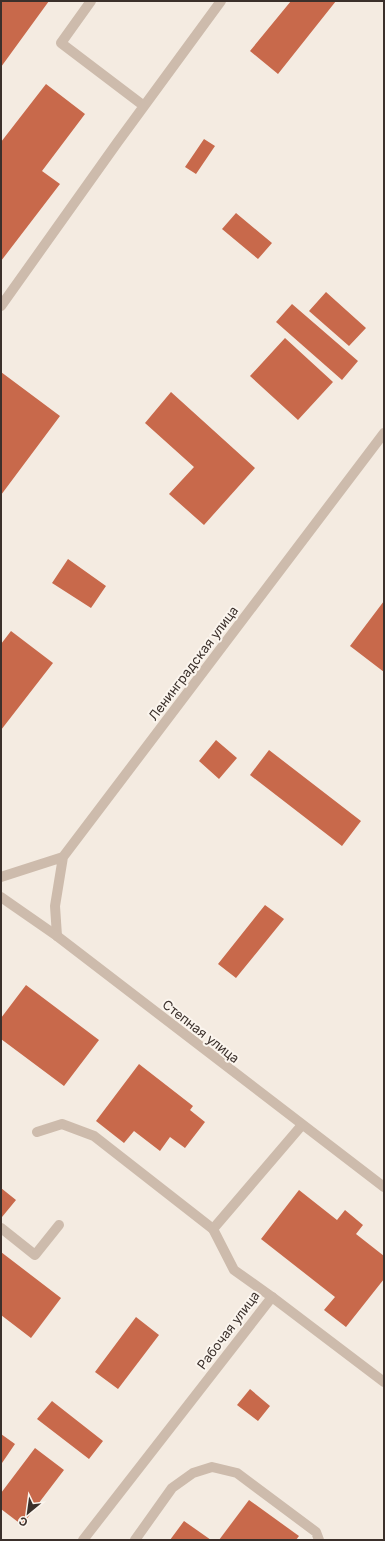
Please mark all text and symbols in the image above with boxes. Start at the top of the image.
street label: Ленинградская улица [145,603,241,723]
street label: Степная улица [159,996,243,1066]
street label: Рабочая улица [193,1288,263,1372]
north arrow [8,1493,48,1533]
text: С [16,1514,30,1530]

